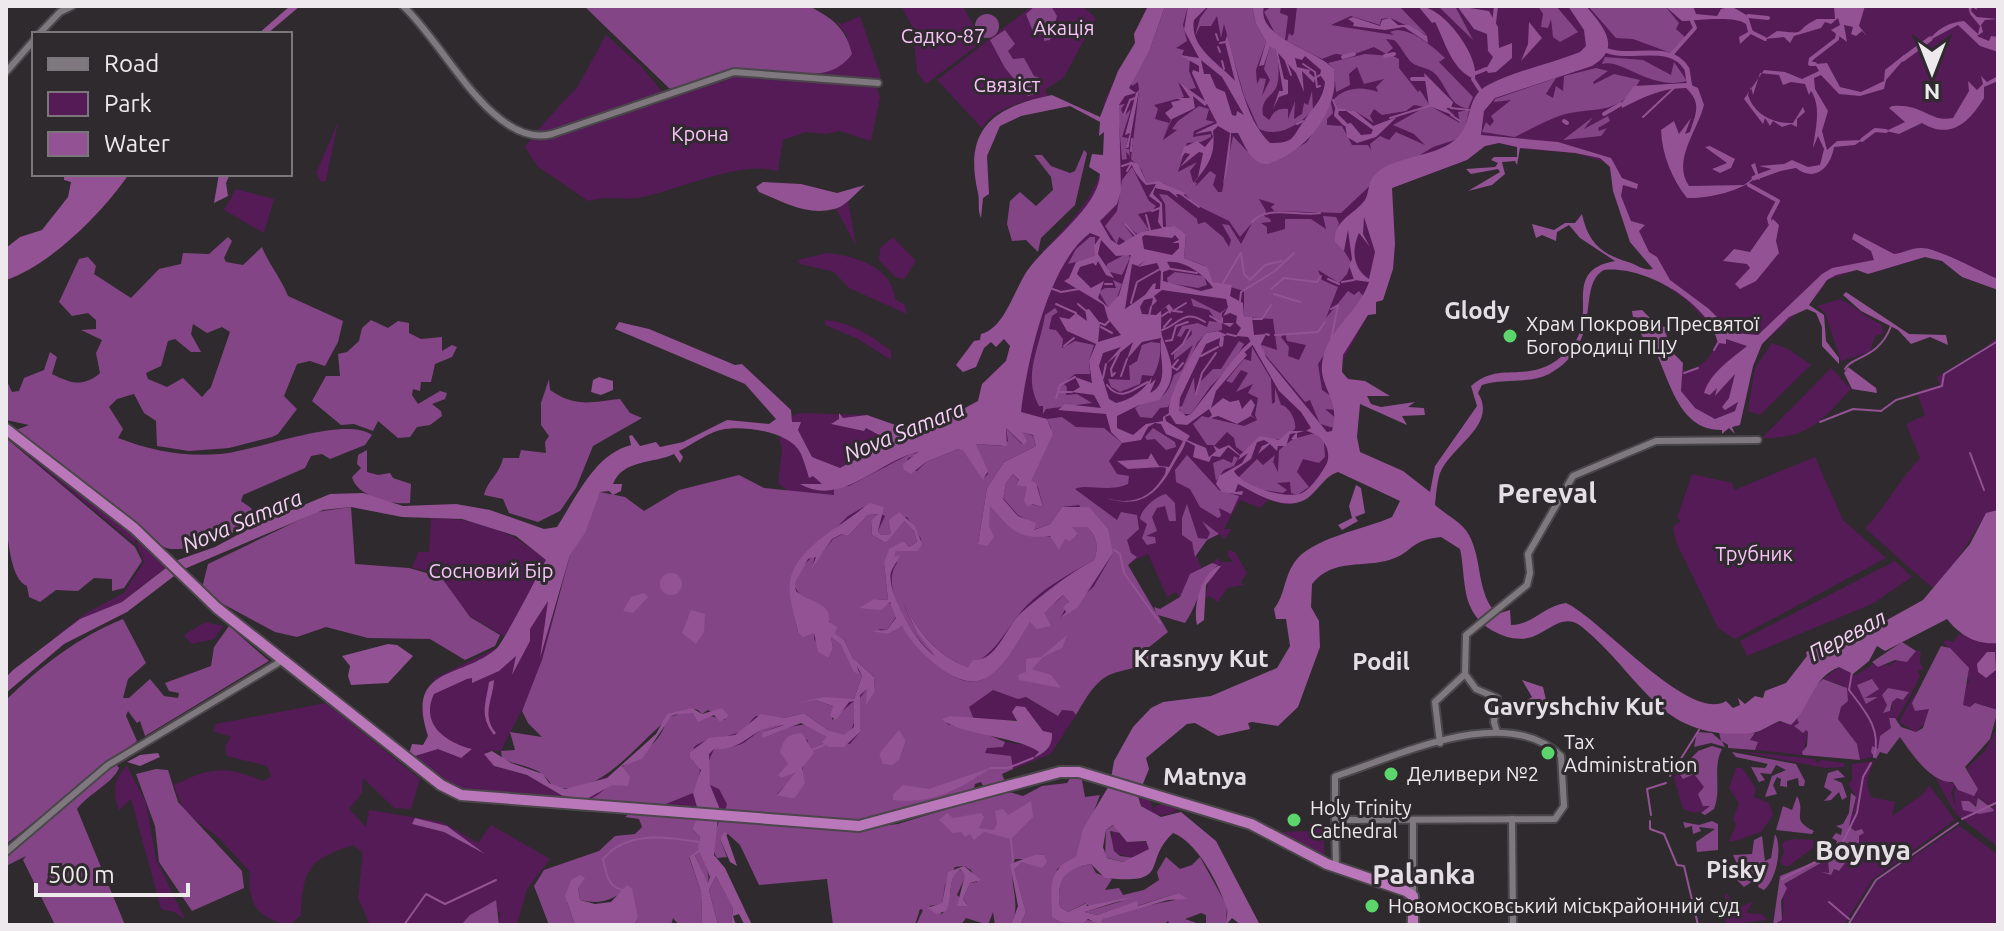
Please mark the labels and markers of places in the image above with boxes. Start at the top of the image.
place label: Храм Покрови Пресвятої Богородиці ПЦУ [1526,312,1760,358]
marker: Храм Покрови Пресвятої Богородиці ПЦУ [1501,327,1519,345]
place label: Tax Administration [1564,730,1697,776]
marker: Tax Administration [1539,744,1557,762]
place label: Деливери №2 [1407,762,1539,785]
marker: Деливери №2 [1382,765,1400,783]
place label: Holy Trinity Cathedral [1310,796,1412,842]
marker: Holy Trinity Cathedral [1285,811,1303,829]
place label: Новомосковський міськрайонний суд [1388,894,1740,917]
marker: Новомосковський міськрайонний суд [1363,897,1381,915]

